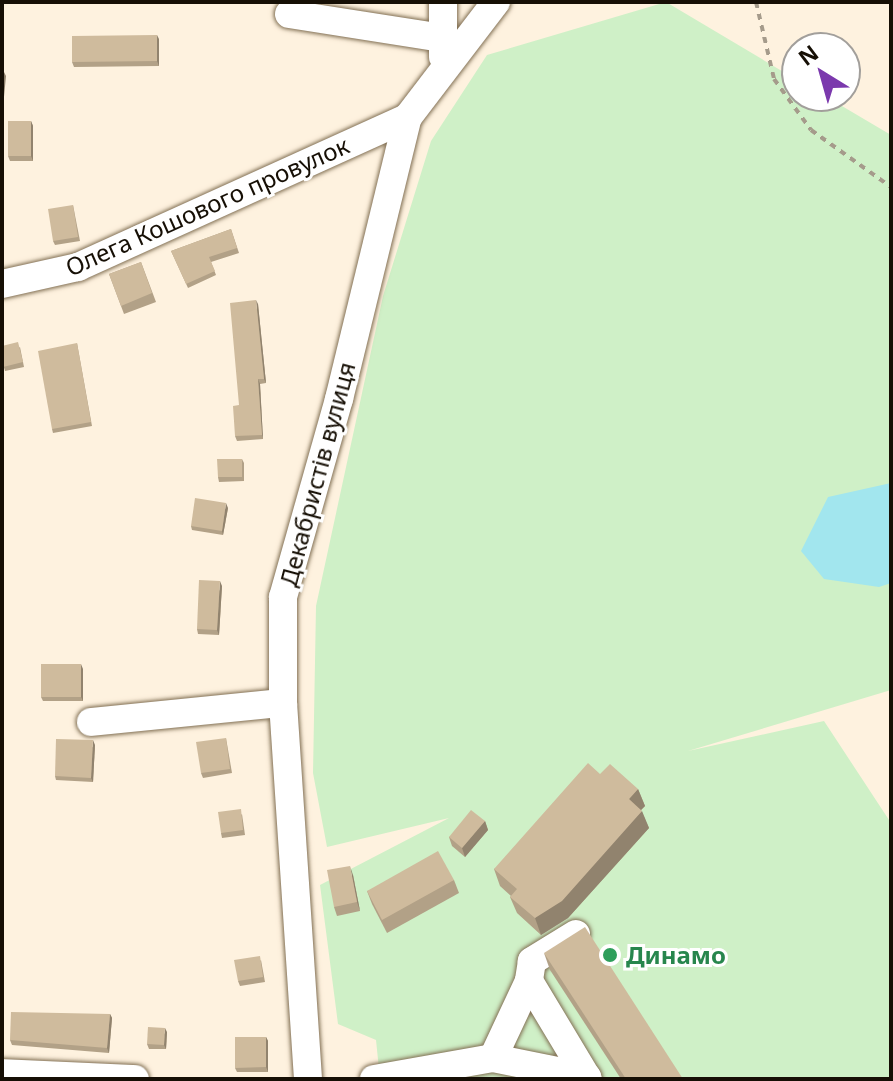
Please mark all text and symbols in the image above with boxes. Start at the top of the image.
north arrow [781,32,861,112]
text: N [792,37,824,72]
street label: Олега Кошового провулок [61,130,353,282]
street label: Декабристів вулиця [273,359,361,589]
place label: Динамо [626,941,726,969]
marker: Динамо [601,946,619,964]

